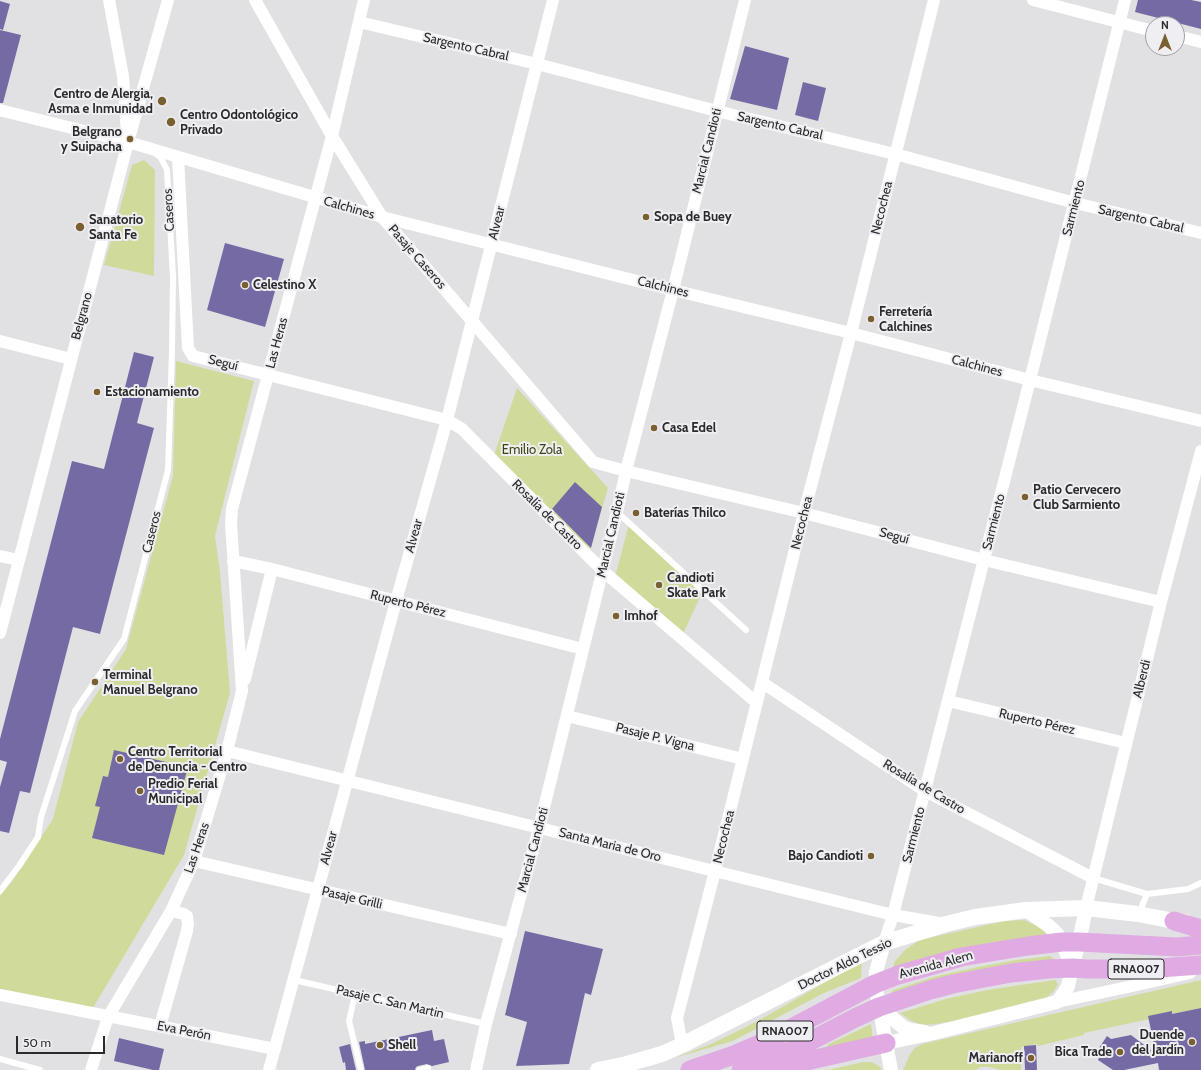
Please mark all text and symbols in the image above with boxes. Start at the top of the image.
north arrow [1145,16,1185,56]
text: N [1161,18,1169,32]
street label: Sargento Cabral [422,30,510,64]
place label: Centro de Alergia, Asma e Inmunidad [48,86,153,117]
marker: Centro de Alergia, Asma e Inmunidad [156,95,168,107]
place label: Centro Odontológico Privado [180,107,298,138]
street label: Marcial Candioti [689,107,725,195]
street label: Sargento Cabral [736,109,824,143]
marker: Centro Odontológico Privado [165,116,177,128]
place label: Belgrano y Suipacha [61,124,122,155]
marker: Belgrano y Suipacha [125,134,135,144]
street label: Sarmiento [1059,178,1089,238]
street label: Necochea [868,180,896,236]
street label: Caseros [160,188,178,232]
street label: Calchines [322,193,376,223]
street label: Sargento Cabral [1097,202,1185,236]
street label: Alvear [485,205,509,241]
place label: Sopa de Buey [654,209,732,225]
place label: Sanatorio Santa Fe [89,212,143,243]
marker: Sopa de Buey [641,212,651,222]
marker: Sanatorio Santa Fe [74,221,86,233]
street label: Pasaje Caseros [385,222,449,292]
street label: Calchines [636,273,690,301]
place label: Celestino X [253,277,316,293]
marker: Celestino X [240,280,250,290]
street label: Belgrano [68,290,96,342]
place label: Ferretería Calchines [879,304,932,335]
marker: Ferretería Calchines [866,314,876,324]
street label: Las Heras [263,316,291,370]
street label: Seguí [206,352,240,374]
street label: Calchines [950,352,1004,380]
place label: Estacionamiento [105,384,199,400]
marker: Estacionamiento [92,387,102,397]
place label: Casa Edel [662,420,716,436]
marker: Casa Edel [649,423,659,433]
park label: Emilio Zola [502,442,562,458]
street label: Rosalía de Castro [509,477,585,553]
place label: Patio Cervecero Club Sarmiento [1033,482,1121,513]
street label: Marcial Candioti [594,491,628,579]
street label: Sarmiento [979,492,1009,552]
marker: Patio Cervecero Club Sarmiento [1020,492,1030,502]
street label: Necochea [788,495,816,551]
place label: Baterías Thilco [644,505,726,521]
marker: Baterías Thilco [631,508,641,518]
street label: Caseros [139,509,165,555]
street label: Alvear [402,517,426,555]
street label: Seguí [877,525,911,547]
place label: Candioti Skate Park [667,570,726,601]
marker: Candioti Skate Park [654,580,664,590]
street label: Ruperto Pérez [368,587,448,621]
place label: Imhof [624,608,658,624]
marker: Imhof [611,611,621,621]
street label: Alberdi [1130,658,1154,700]
place label: Terminal Manuel Belgrano [103,667,198,698]
marker: Terminal Manuel Belgrano [90,677,100,687]
street label: Ruperto Pérez [997,706,1077,738]
street label: Pasaje P. Vigna [614,720,696,754]
place label: Centro Territorial de Denuncia - Centro [128,744,247,775]
marker: Centro Territorial de Denuncia - Centro [115,754,125,764]
street label: Rosalía de Castro [880,756,968,818]
place label: Predio Ferial Municipal [148,776,218,807]
marker: Predio Ferial Municipal [135,786,145,796]
street label: Sarmiento [899,805,929,865]
street label: Marcial Candioti [514,806,552,894]
street label: Necochea [710,809,738,865]
street label: Las Heras [181,821,213,875]
street label: Santa Maria de Oro [557,825,663,865]
street label: Alvear [317,829,341,867]
place label: Bajo Candioti [788,848,863,864]
marker: Bajo Candioti [866,851,876,861]
street label: Pasaje Grilli [320,883,384,913]
street label: Doctor Aldo Tessio [796,935,894,993]
street label: Avenida Alem [897,948,975,982]
road number: RNA007 [1108,959,1164,979]
street label: Pasaje C. San Martin [334,982,446,1022]
street label: Eva Perón [156,1018,212,1044]
road number: RNA007 [757,1021,813,1041]
place label: Duende del Jardín [1132,1027,1184,1058]
scale bar [18,1028,107,1054]
text: 50 m [23,1035,51,1050]
place label: Shell [388,1037,416,1053]
marker: Duende del Jardín [1187,1037,1197,1047]
marker: Shell [375,1040,385,1050]
place label: Bica Trade [1055,1044,1112,1060]
marker: Bica Trade [1115,1047,1125,1057]
place label: Marianoff [969,1050,1023,1066]
marker: Marianoff [1026,1053,1036,1063]

